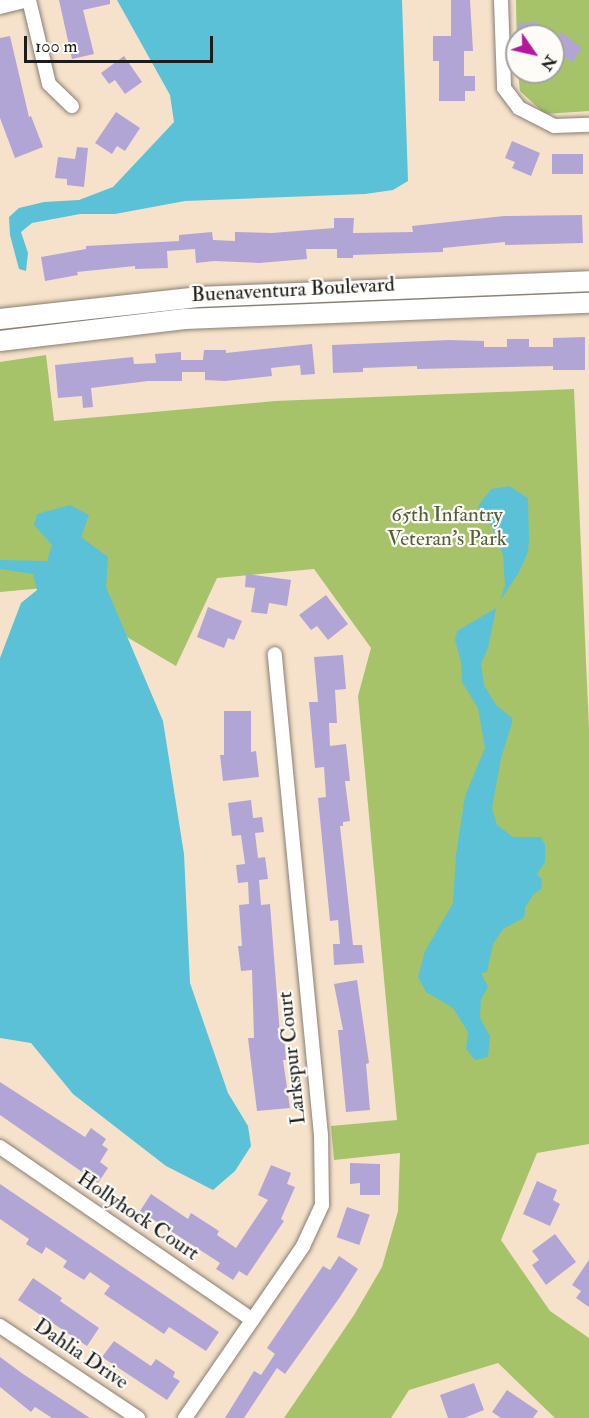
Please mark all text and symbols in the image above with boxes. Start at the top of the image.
scale bar [27,24,216,62]
north arrow [505,24,565,84]
text: 100 m [35,35,78,58]
text: N [536,51,561,74]
street label: Buenaventura Boulevard [191,272,395,308]
park label: 65th Infantry Veteran's Park [387,502,507,552]
street label: Larkspur Court [273,990,311,1126]
street label: Hollyhock Court [72,1166,204,1266]
street label: Dahlia Drive [29,1313,133,1395]

